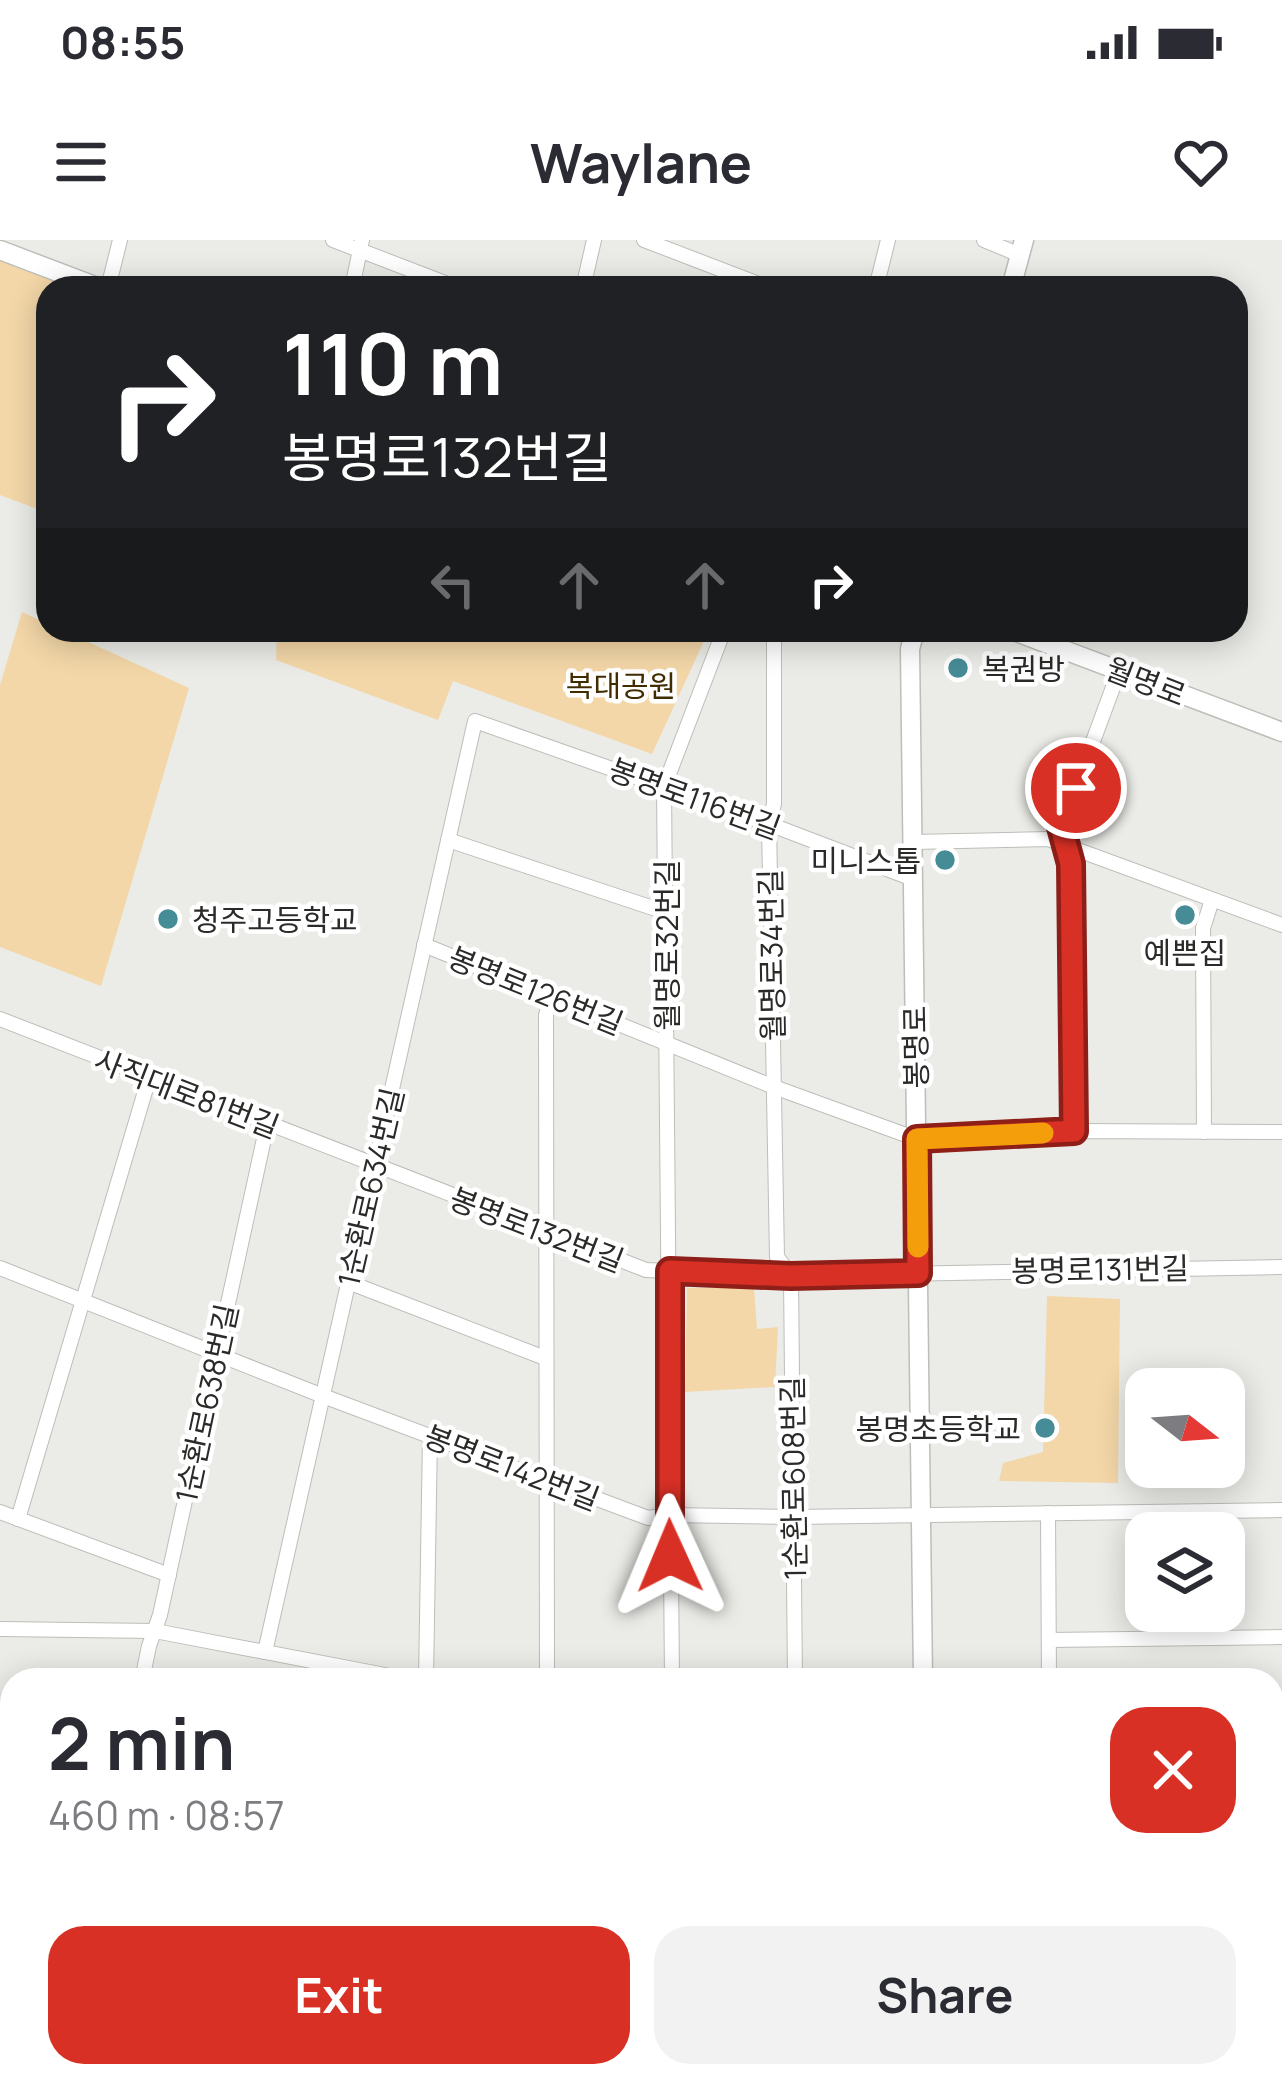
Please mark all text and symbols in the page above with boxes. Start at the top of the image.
text: 08:55 [60,11,185,73]
text: Waylane [530,125,752,199]
icon: menu [48,129,114,195]
icon: heart [1168,129,1234,195]
text: 110 m [282,305,503,420]
icon: right [84,324,240,480]
text: 봉명로132번길 [282,419,612,493]
icon: left [420,552,486,618]
icon: ahead [546,552,612,618]
icon: ahead [672,552,738,618]
icon: right [798,552,864,618]
street label: 월명로 [1100,647,1192,715]
place label: 복권방 [982,648,1065,689]
marker: 복권방 [945,655,971,681]
park label: 복대공원 [566,665,676,706]
pin [1025,737,1127,839]
street label: 봉명로116번길 [603,748,787,848]
icon: arrive [1043,755,1109,821]
place label: 미니스톱 [811,840,921,881]
marker: 미니스톱 [932,847,958,873]
street label: 월명로32번길 [646,859,687,1031]
street label: 월명로34번길 [749,869,793,1041]
place label: 청주고등학교 [192,899,358,940]
marker: 예쁜집 [1172,902,1198,928]
marker: 청주고등학교 [155,906,181,932]
place label: 예쁜집 [1144,932,1226,973]
street label: 봉명로126번길 [442,936,630,1044]
street label: 봉명로 [894,1005,936,1089]
street label: 사직대로81번길 [89,1039,285,1147]
street label: 1순환로634번길 [327,1084,413,1290]
street label: 봉명로132번길 [444,1177,630,1281]
street label: 봉명로131번길 [1011,1247,1189,1291]
street label: 1순환로638번길 [165,1300,247,1506]
north arrow [1125,1368,1245,1488]
map controls [1125,1368,1245,1632]
street label: 1순환로608번길 [771,1376,815,1580]
place label: 봉명초등학교 [855,1408,1021,1449]
street label: 봉명로142번길 [419,1415,605,1519]
marker: 봉명초등학교 [1032,1415,1058,1441]
position arrow [607,1493,733,1619]
button: layers [1125,1512,1245,1632]
text: 2 min [48,1693,235,1792]
button: close [1110,1707,1236,1833]
text: 460 m · 08:57 [48,1788,284,1842]
button: Exit [48,1926,630,2064]
button: Share [654,1926,1236,2064]

